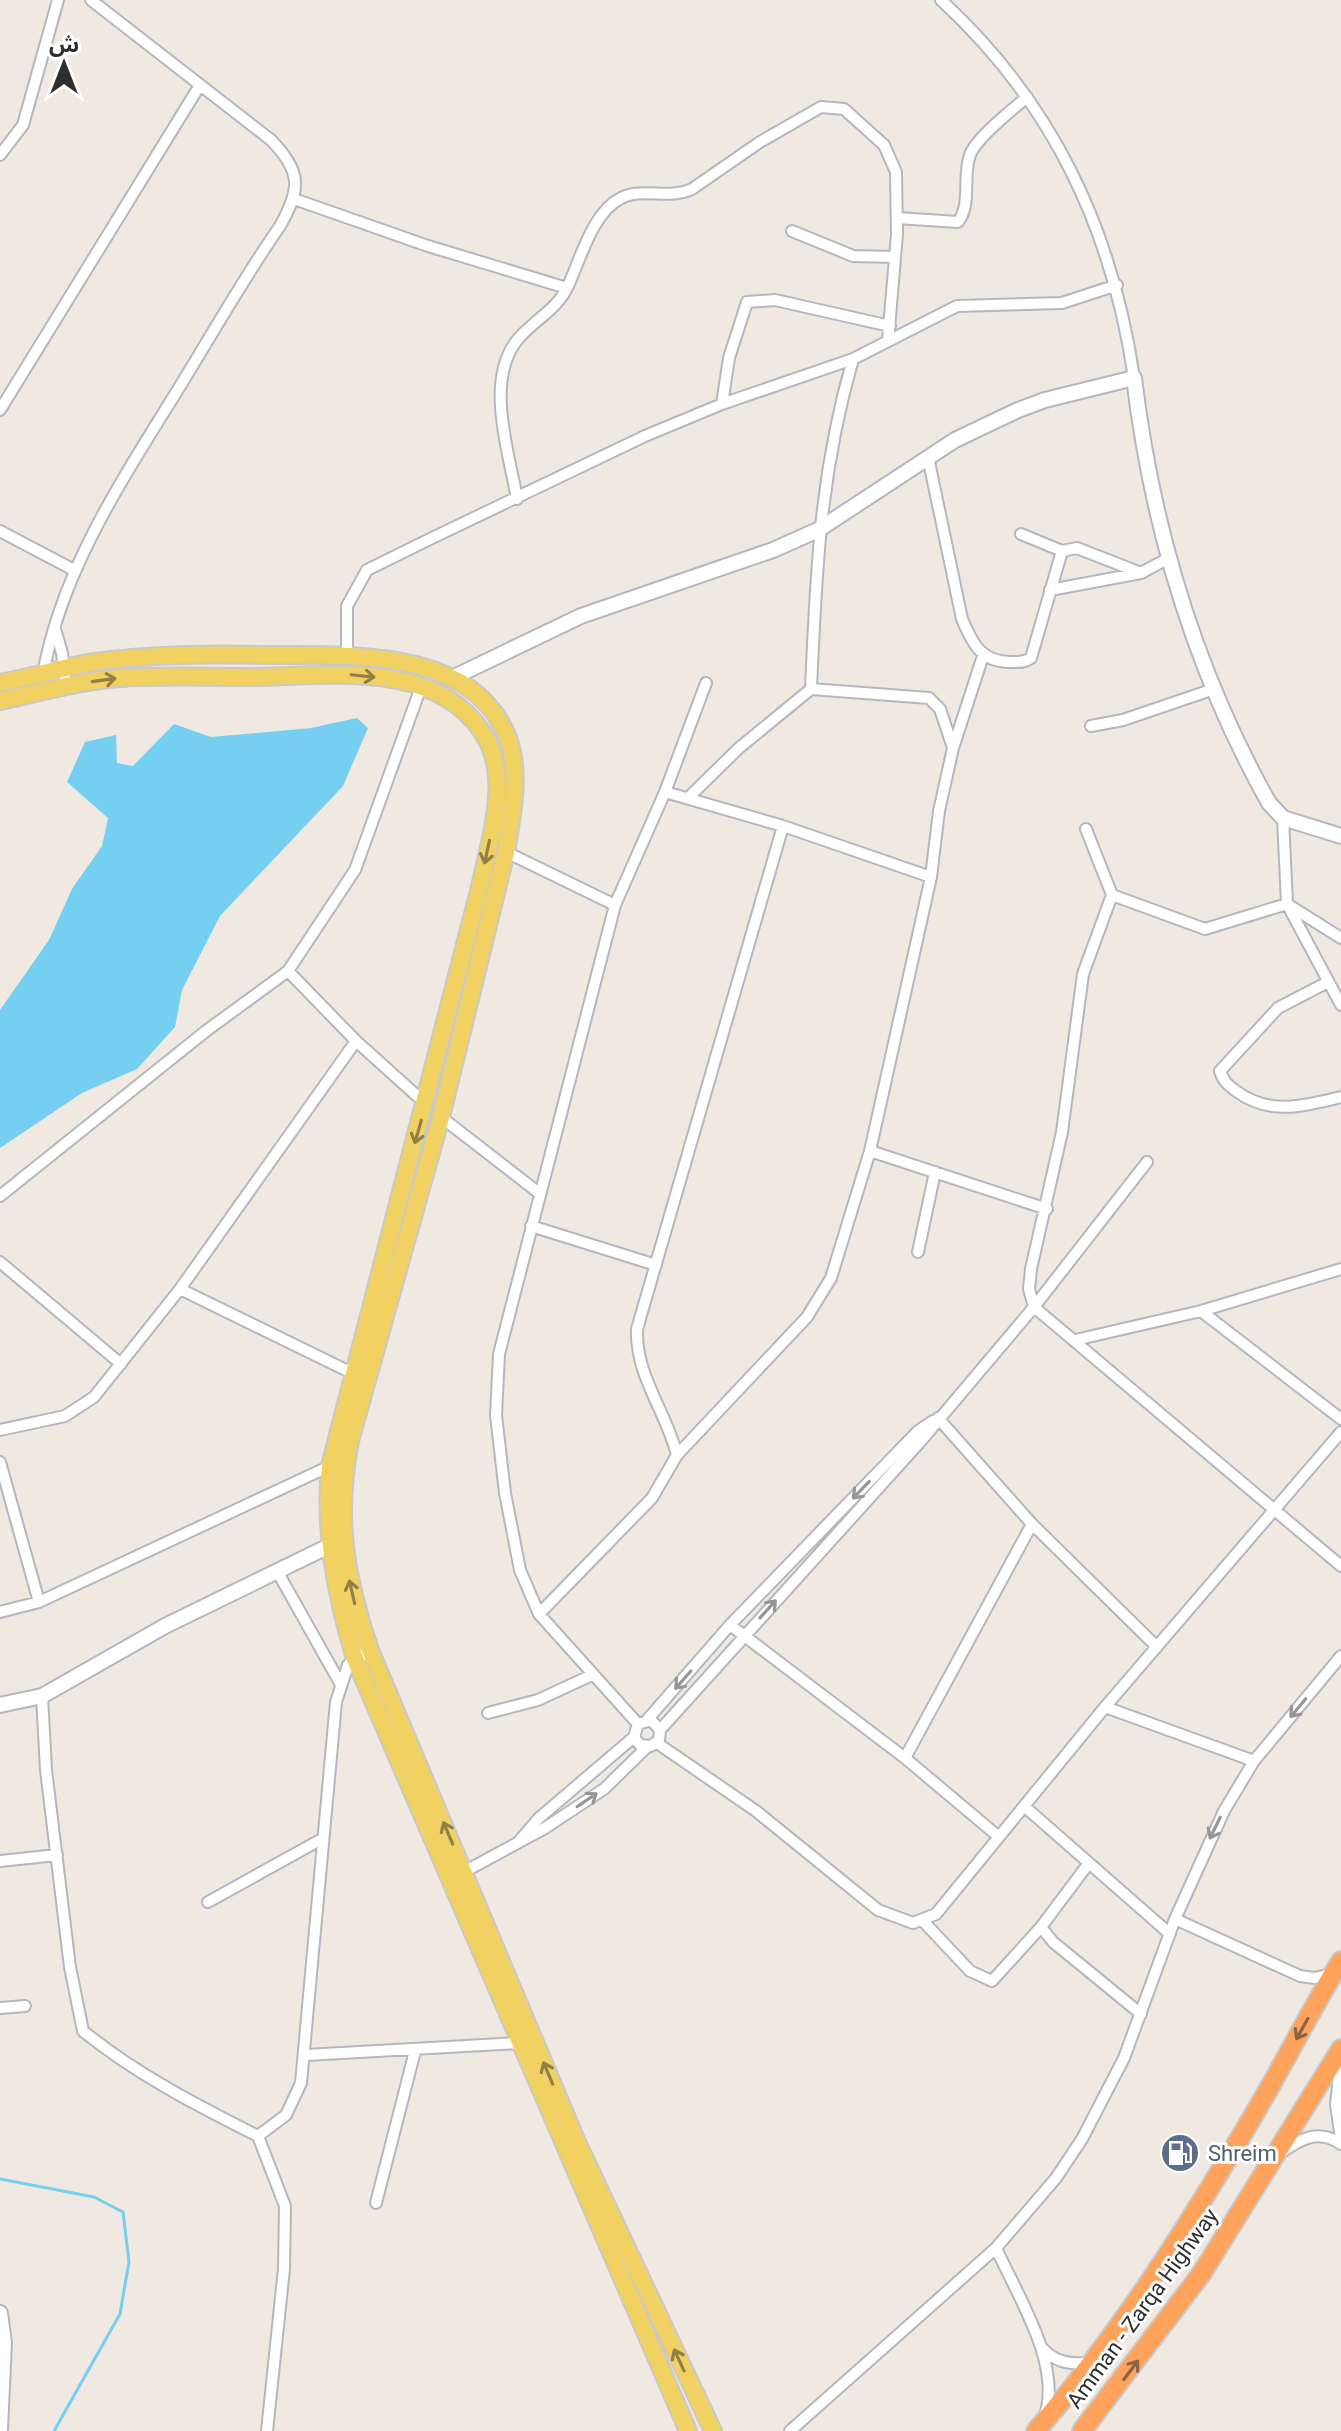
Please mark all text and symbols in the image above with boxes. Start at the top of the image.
north arrow [24,24,104,104]
text: ش [49,32,79,57]
one-way arrow [350,668,376,683]
one-way arrow [91,672,116,687]
one-way arrow [479,839,494,865]
one-way arrow [410,1119,425,1145]
one-way arrow [852,1480,871,1499]
one-way arrow [344,1579,359,1605]
one-way arrow [759,1599,778,1619]
one-way arrow [674,1669,692,1689]
one-way arrow [1289,1697,1307,1718]
one-way arrow [575,1792,597,1809]
one-way arrow [1207,1816,1223,1840]
one-way arrow [440,1821,455,1846]
one-way arrow [1294,2017,1310,2040]
one-way arrow [540,2061,554,2086]
fuel station icon: Shreim [1159,2132,1201,2174]
place label: Shreim [1208,2141,1277,2166]
street label: Amman - Zarqa Highway [1062,2203,1224,2413]
one-way arrow [671,2349,686,2373]
one-way arrow [1122,2360,1139,2381]

